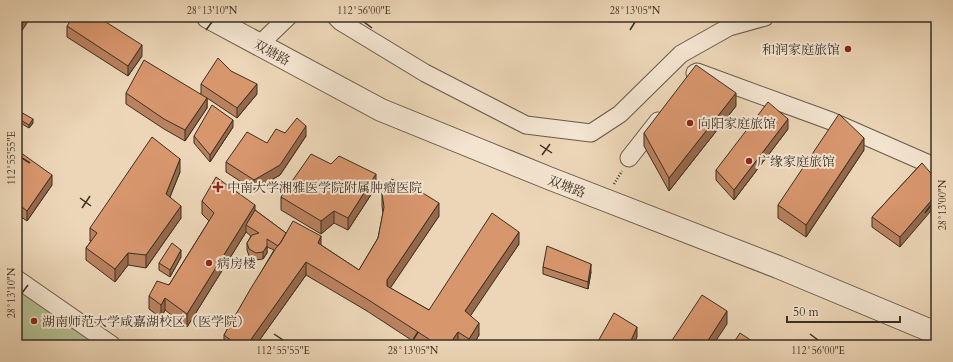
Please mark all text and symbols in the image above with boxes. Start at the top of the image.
text: 28°13'10"N [187,4,238,18]
text: 112°56'00"E [337,4,391,18]
text: 28°13'05"N [610,4,661,18]
street label: 双塘路 [250,36,293,70]
place label: 和润家庭旅馆 [762,41,840,59]
marker: 和润家庭旅馆 [843,44,853,54]
place label: 向阳家庭旅馆 [698,115,776,133]
marker: 向阳家庭旅馆 [685,118,695,128]
text: 112°55'55"E [5,131,19,185]
place label: 广缘家庭旅馆 [757,153,835,171]
marker: 广缘家庭旅馆 [744,156,754,166]
street label: 双塘路 [545,172,588,202]
place label: 中南大学湘雅医学院附属肿瘤医院 [227,179,422,197]
text: 28°13'00"N [936,179,950,230]
marker: 中南大学湘雅医学院附属肿瘤医院 [212,181,224,193]
place label: 病房楼 [217,255,256,273]
marker: 病房楼 [204,258,214,268]
text: 28°13'10"N [5,267,19,318]
scale bar [787,298,900,324]
text: 50 m [793,304,820,320]
place label: 湖南师范大学咸嘉湖校区（医学院） [42,313,250,331]
marker: 湖南师范大学咸嘉湖校区（医学院） [29,316,39,326]
text: 112°55'55"E [256,344,310,358]
text: 28°13'05"N [388,344,439,358]
text: 112°56'00"E [791,344,845,358]

